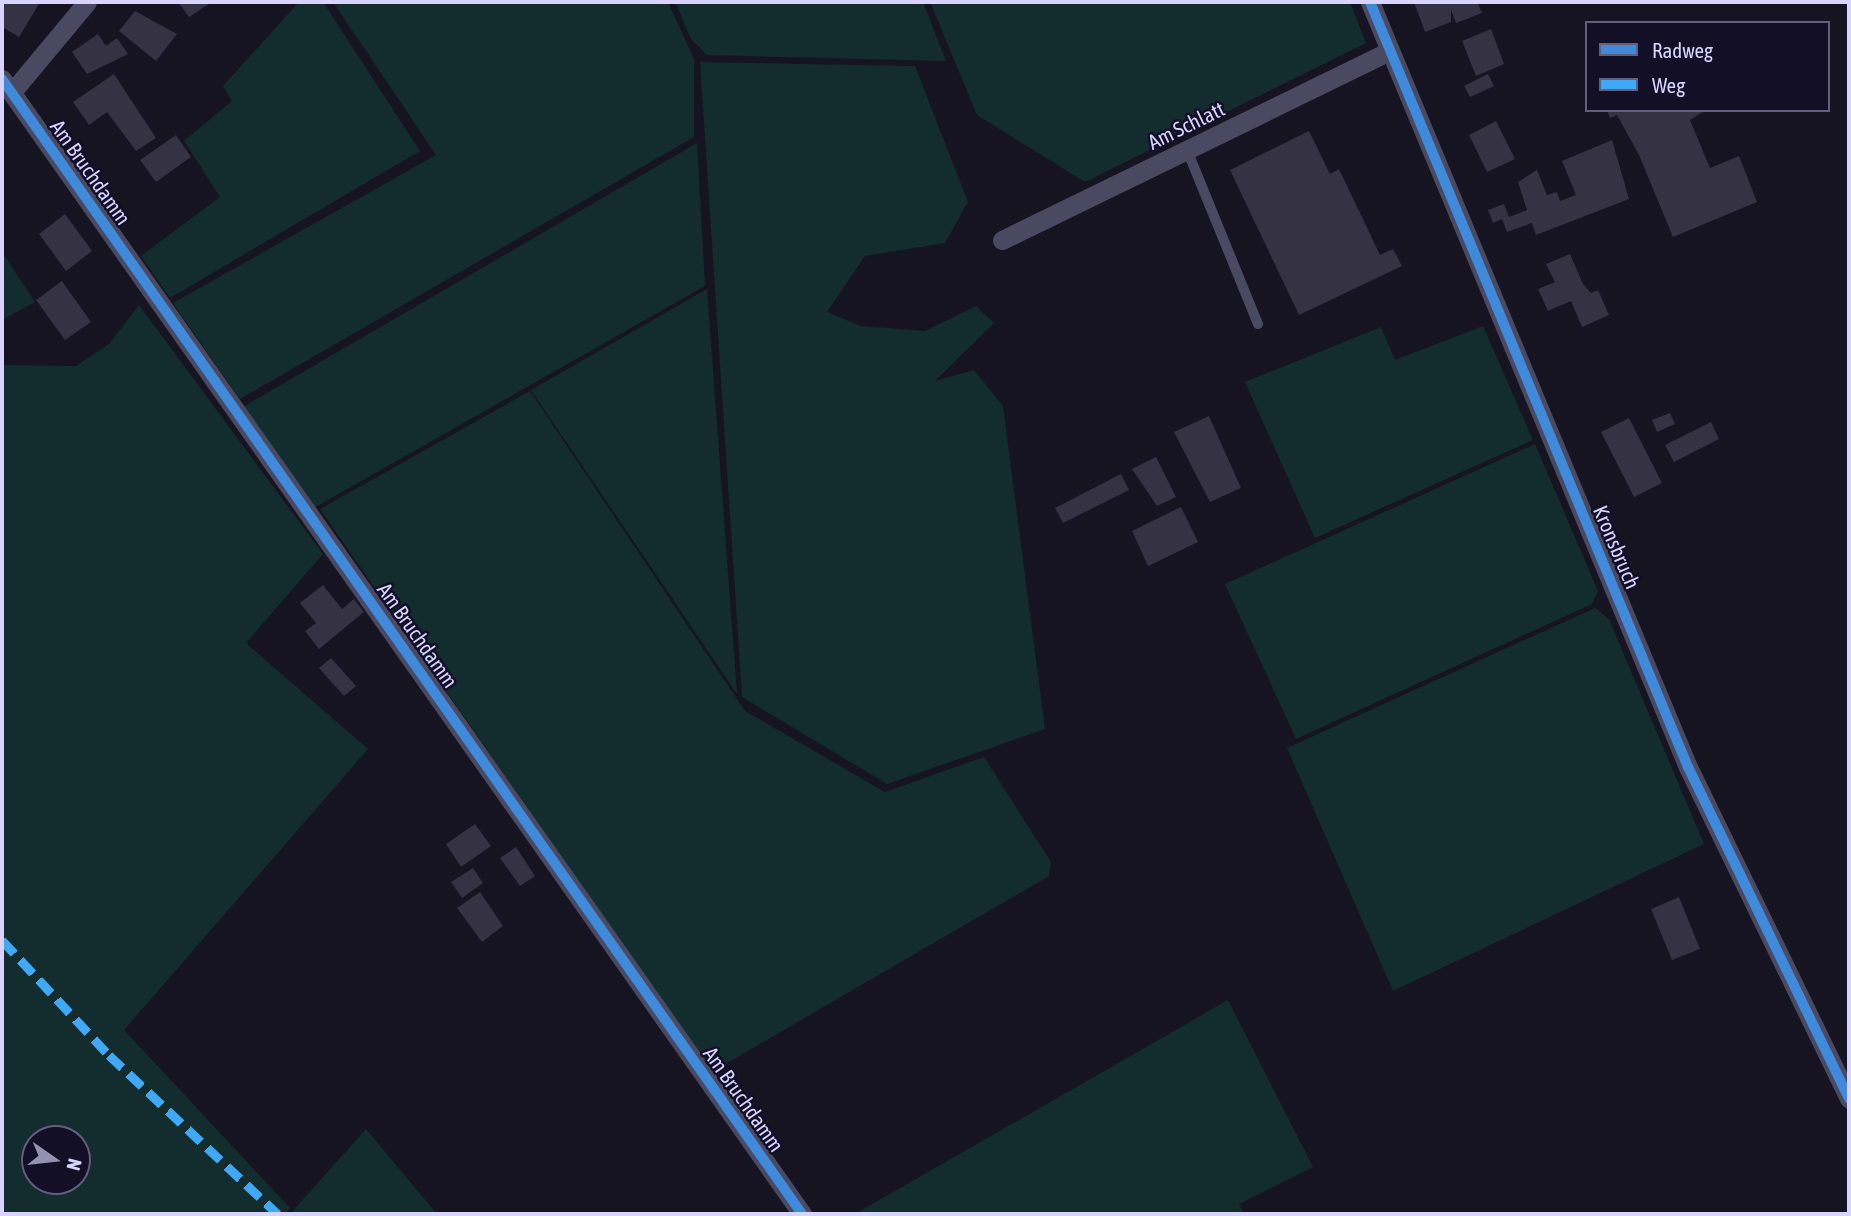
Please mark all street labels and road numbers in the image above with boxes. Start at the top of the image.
street label: Am Schlatt [1143,96,1229,154]
street label: Am Bruchdamm [46,115,136,229]
street label: Kronsbruch [1588,501,1646,593]
street label: Am Bruchdamm [373,578,463,692]
street label: Am Bruchdamm [699,1042,789,1156]

